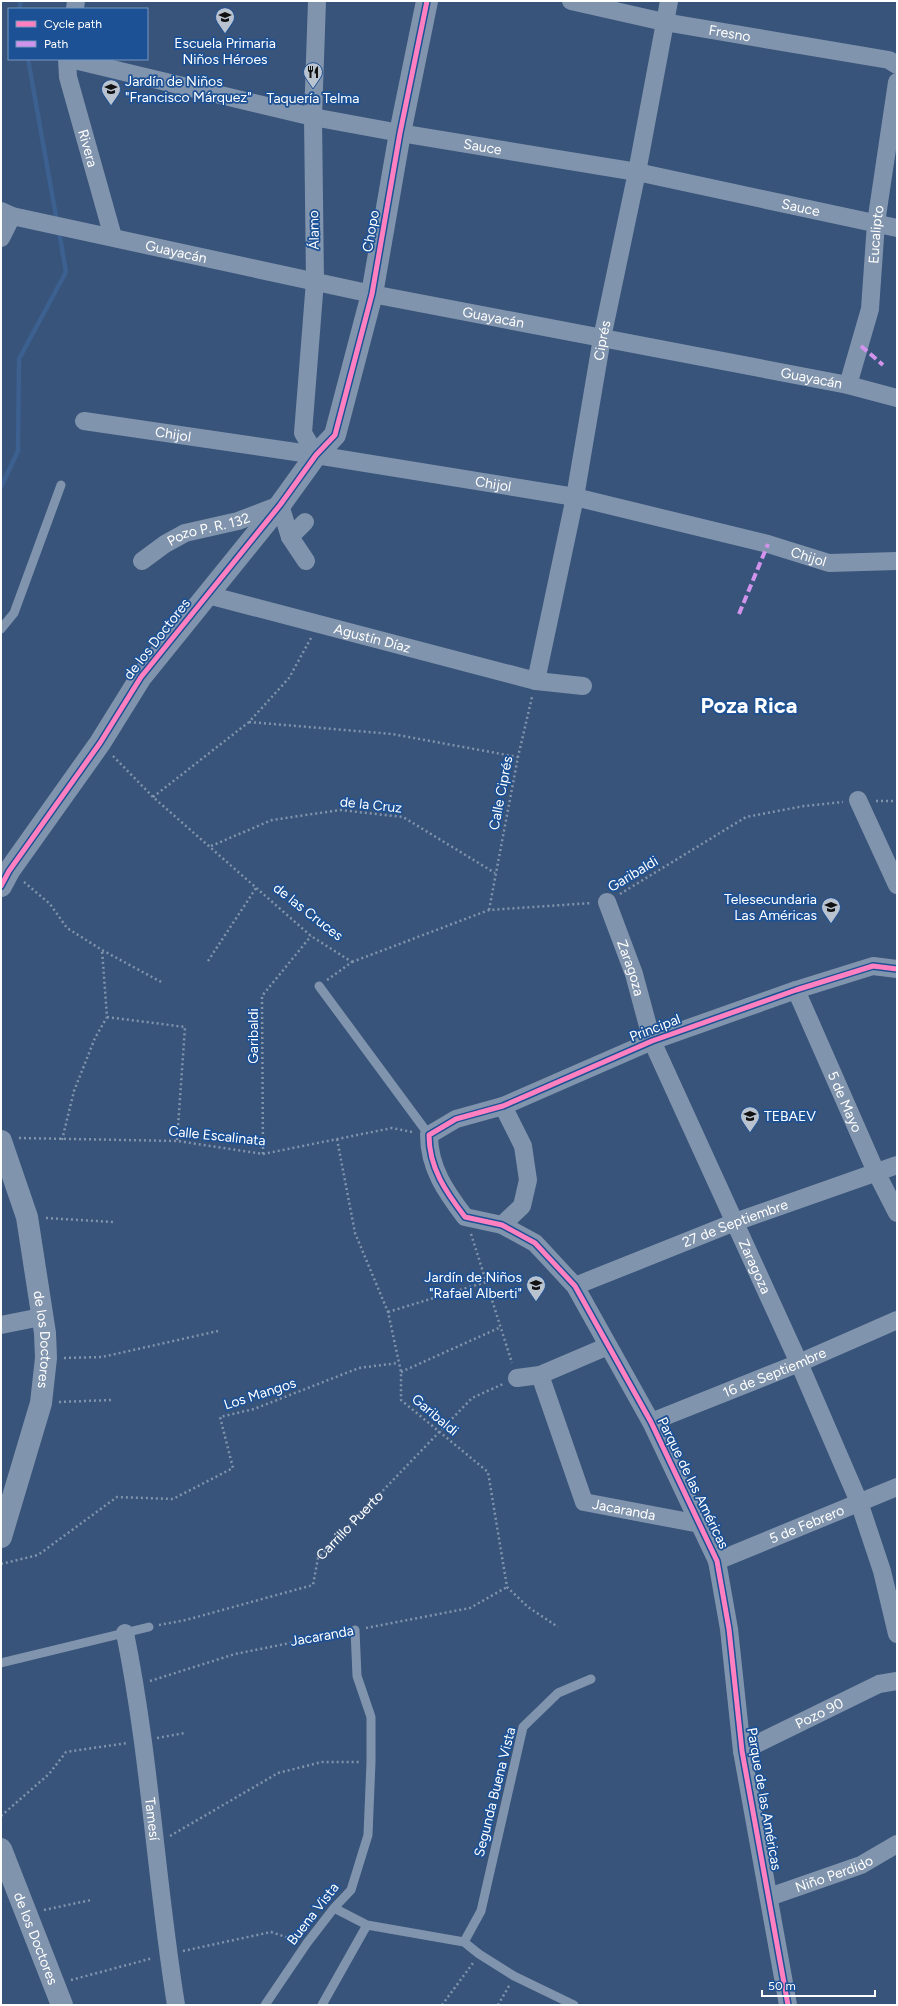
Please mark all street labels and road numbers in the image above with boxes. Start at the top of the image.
street label: Fresno [707,21,752,45]
street label: Rivera [75,127,101,169]
street label: Sauce [462,135,503,158]
street label: Sauce [780,195,822,220]
street label: Eucalipto [865,204,887,264]
street label: Chopo [359,209,383,253]
street label: Álamo [305,210,323,250]
street label: Guayacán [144,237,209,267]
street label: Guayacán [461,303,526,331]
street label: Ciprés [590,319,614,362]
street label: Guayacán [779,364,844,392]
street label: Chijol [154,423,192,445]
street label: Chijol [474,472,512,495]
street label: Pozo P. R. 132 [164,509,252,550]
street label: Chijol [789,543,828,570]
street label: de los Doctores [120,595,194,683]
street label: Agustín Díaz [332,620,413,656]
street label: Calle Ciprés [485,755,517,831]
street label: de la Cruz [339,793,403,817]
street label: Garibaldi [605,852,661,896]
street label: de las Cruces [270,879,346,945]
street label: Zaragoza [613,937,648,998]
street label: Garibaldi [245,1008,262,1064]
street label: Principal [627,1011,683,1045]
street label: 5 de Mayo [824,1068,866,1135]
street label: Calle Escalinata [168,1122,266,1150]
street label: 27 de Septiembre [680,1195,790,1251]
street label: Zaragoza [735,1236,775,1296]
street label: de los Doctores [30,1289,55,1389]
street label: 16 de Septiembre [720,1344,829,1401]
street label: Los Mangos [222,1374,298,1414]
street label: Garibaldi [408,1391,462,1439]
street label: Parque de las Américas [654,1414,732,1552]
street label: Carrillo Puerto [312,1487,387,1563]
street label: Jacaranda [591,1495,657,1524]
street label: 5 de Febrero [767,1501,847,1547]
street label: Jacaranda [289,1622,355,1650]
street label: Pozo 90 [792,1694,846,1732]
street label: Segunda Buena Vista [471,1725,519,1859]
street label: Parque de las Américas [743,1726,785,1872]
street label: Tamesí [141,1796,163,1842]
street label: Niño Perdido [793,1851,876,1896]
street label: Buena Vista [283,1879,343,1949]
street label: de los Doctores [10,1890,62,1987]

